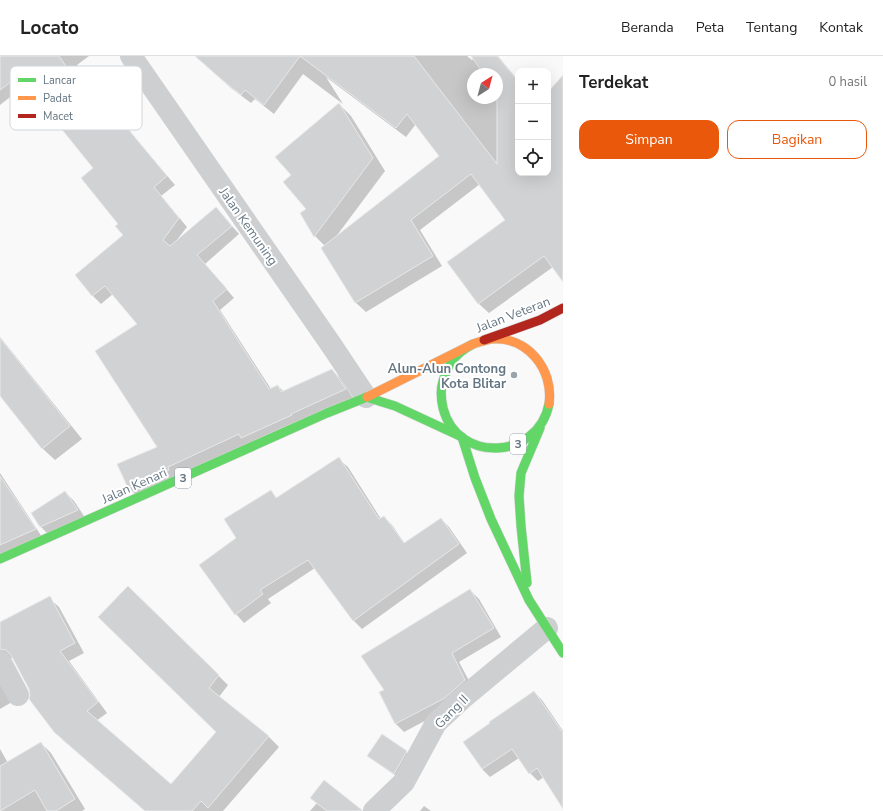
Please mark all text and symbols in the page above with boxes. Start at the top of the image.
text: Locato [20,15,79,41]
text: Beranda [621,18,674,37]
text: Peta [696,18,724,37]
text: Tentang [746,18,797,37]
text: Kontak [819,18,863,37]
legend [10,66,142,130]
north arrow [467,68,503,104]
map controls [515,68,551,176]
button: + [515,68,551,104]
text: Terdekat [579,71,648,94]
text: Lancar [43,73,76,88]
text: 0 hasil [828,73,867,91]
text: Padat [43,91,72,106]
button: − [515,104,551,140]
text: Macet [43,109,73,124]
button: Simpan [579,120,719,159]
button: Bagikan [727,120,867,159]
button: locate [515,140,551,176]
street label: Jalan Kemuning [214,183,282,269]
street label: Jalan Veteran [473,293,553,338]
place label: Alun-Alun Contong Kota Blitar [388,360,507,393]
marker: Alun-Alun Contong Kota Blitar [509,370,519,380]
road number: 3 [510,434,526,454]
street label: Jalan Kenari [98,464,170,509]
road number: 3 [175,468,191,488]
street label: Gang II [431,691,473,733]

